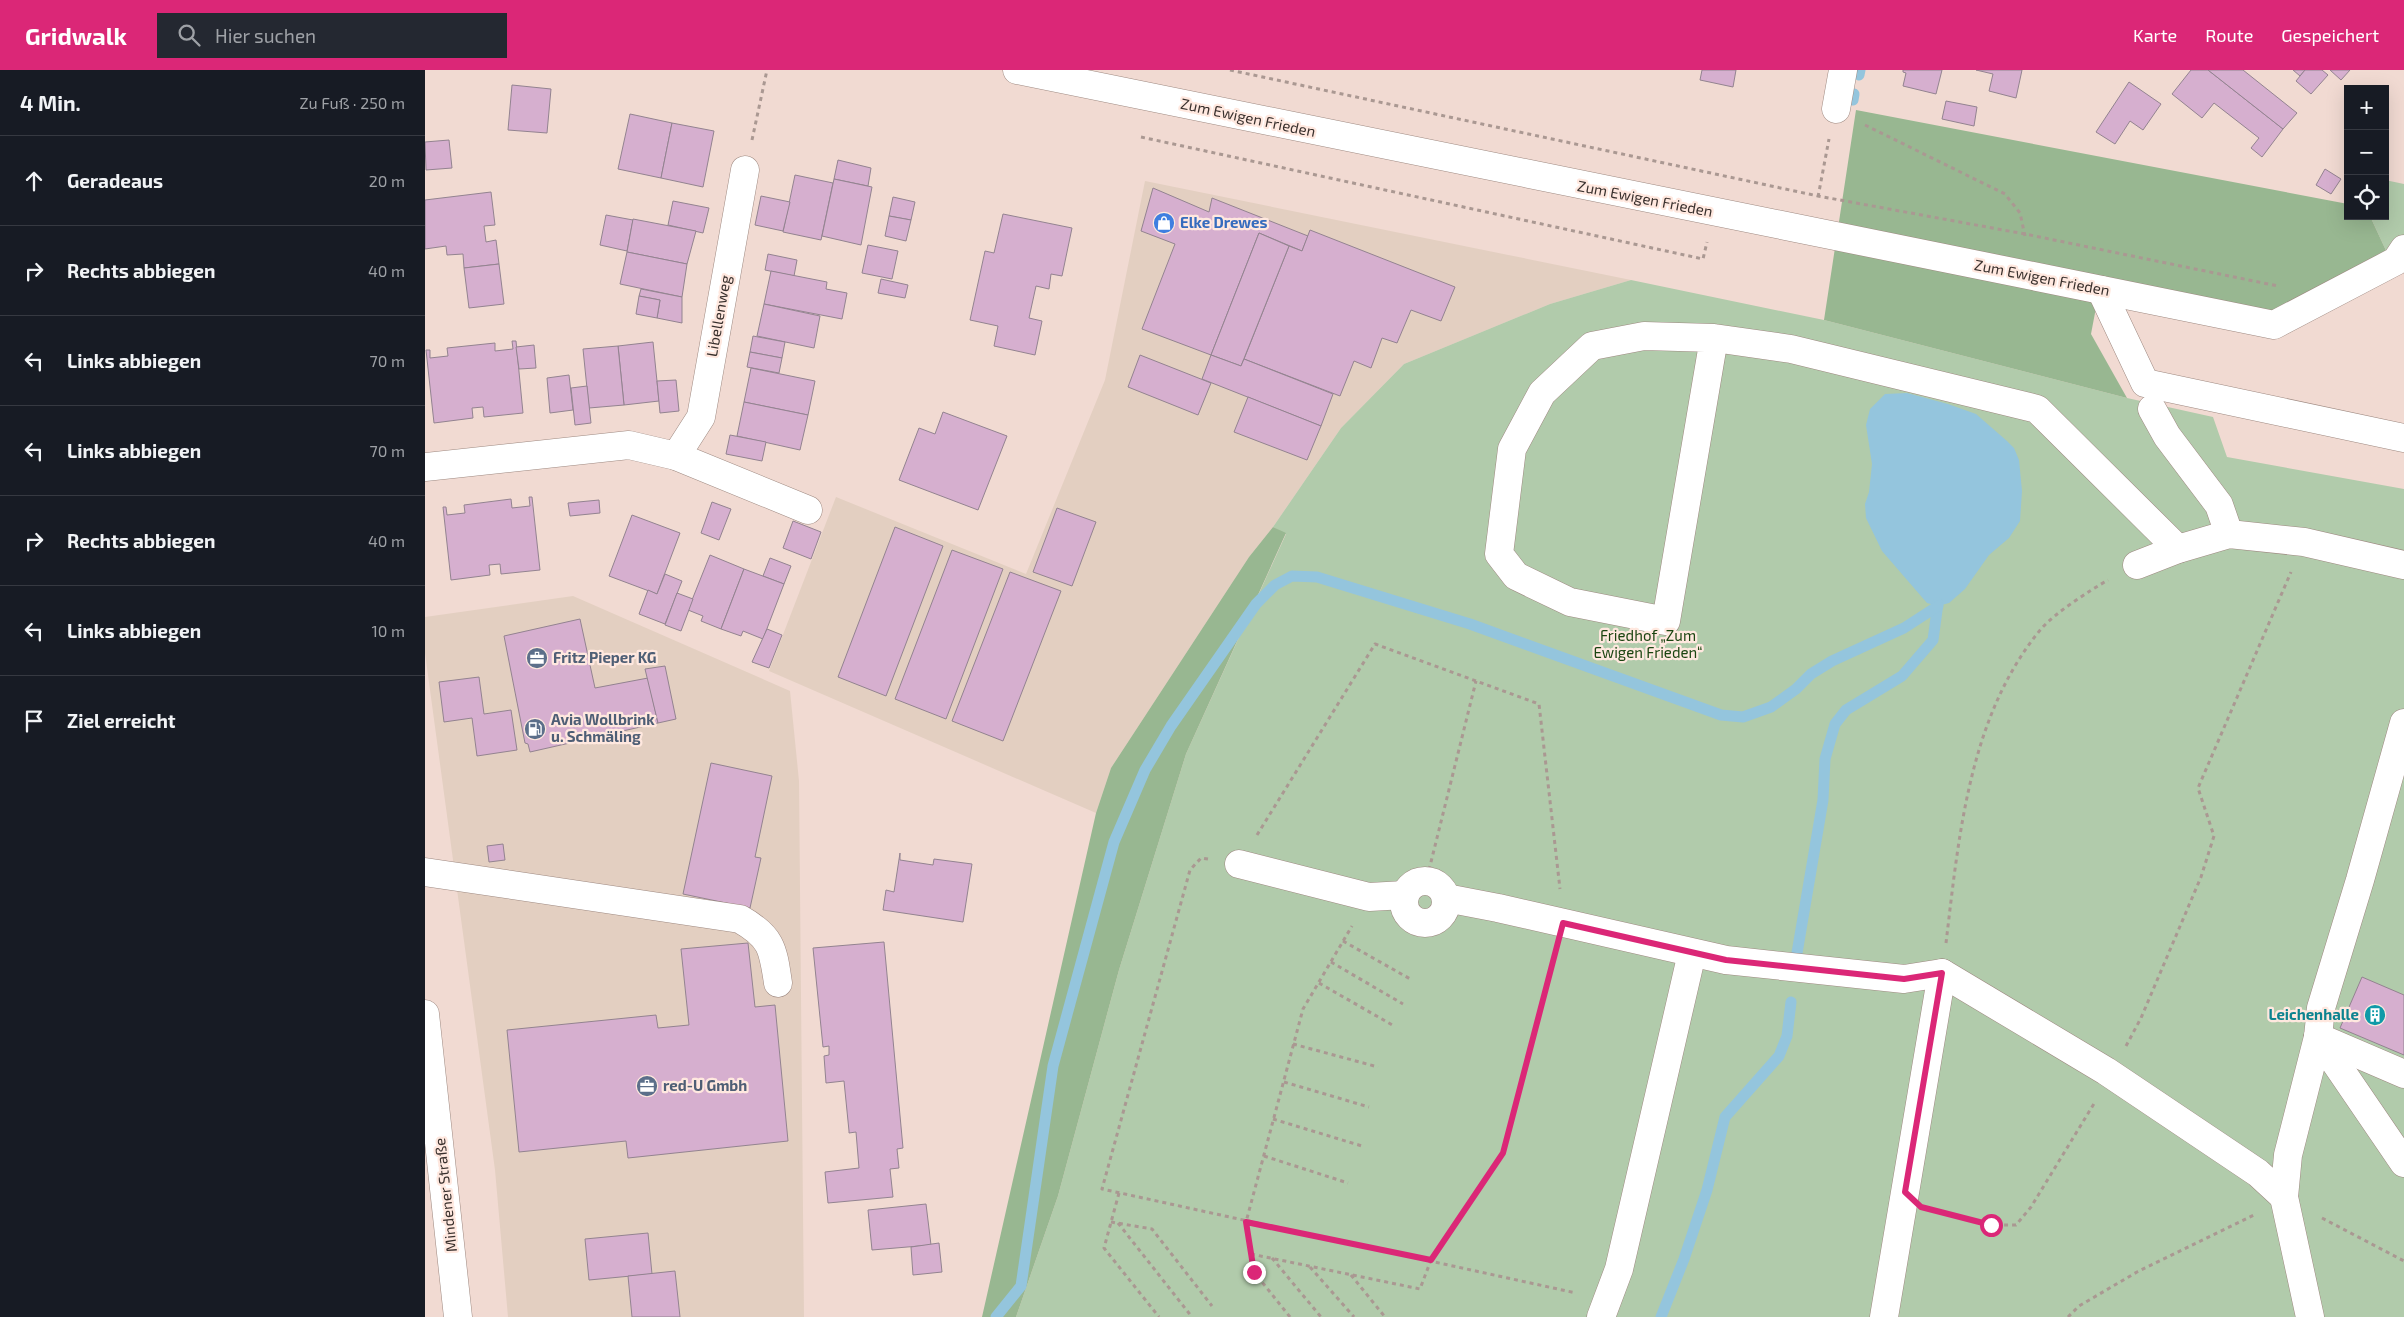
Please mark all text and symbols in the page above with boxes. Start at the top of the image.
search box [157,13,507,58]
text: Gridwalk [25,21,127,50]
icon: search [175,21,203,49]
text: Hier suchen [215,24,316,47]
text: Karte [2133,24,2177,46]
text: Route [2205,24,2253,46]
text: Gespeichert [2281,24,2379,46]
map controls [2344,85,2389,220]
button: + [2344,85,2389,130]
text: 4 Min. [20,90,81,115]
text: Zu Fuß · 250 m [300,93,405,112]
street label: Zum Ewigen Frieden [1179,94,1317,140]
button: − [2344,130,2389,175]
icon: ahead [20,167,48,195]
text: Geradeaus [67,169,163,192]
text: 20 m [369,171,405,190]
button: locate [2344,175,2389,220]
street label: Zum Ewigen Frieden [1576,176,1714,220]
shop icon: Elke Drewes [1152,211,1176,235]
place label: Elke Drewes [1180,213,1267,231]
street label: Zum Ewigen Frieden [1973,255,2111,299]
icon: right [20,257,48,285]
text: Rechts abbiegen [67,259,215,282]
text: 40 m [368,261,405,280]
street label: Libellenweg [702,273,734,358]
icon: left [20,347,48,375]
text: Links abbiegen [67,349,201,372]
text: 70 m [370,351,405,370]
icon: left [20,437,48,465]
text: Links abbiegen [67,439,201,462]
text: 70 m [370,441,405,460]
icon: right [20,527,48,555]
text: Rechts abbiegen [67,529,215,552]
text: 40 m [368,531,405,550]
icon: left [20,617,48,645]
text: Links abbiegen [67,619,201,642]
text: 10 m [371,621,405,640]
park label: Friedhof „Zum Ewigen Frieden“ [1593,626,1703,661]
office icon: Fritz Pieper KG [525,646,549,670]
place label: Fritz Pieper KG [553,648,657,666]
icon: arrive [20,707,48,735]
text: Ziel erreicht [67,709,176,732]
place label: Avia Wollbrink u. Schmäling [551,710,655,745]
fuel station icon: Avia Wollbrink u. Schmäling [523,717,547,741]
building icon: Leichenhalle [2363,1003,2387,1027]
place label: Leichenhalle [2268,1005,2359,1023]
office icon: red-U Gmbh [635,1074,659,1098]
place label: red-U Gmbh [663,1076,747,1094]
street label: Mindener Straße [430,1137,460,1253]
route start [1980,1214,2003,1237]
route end [1243,1261,1266,1284]

